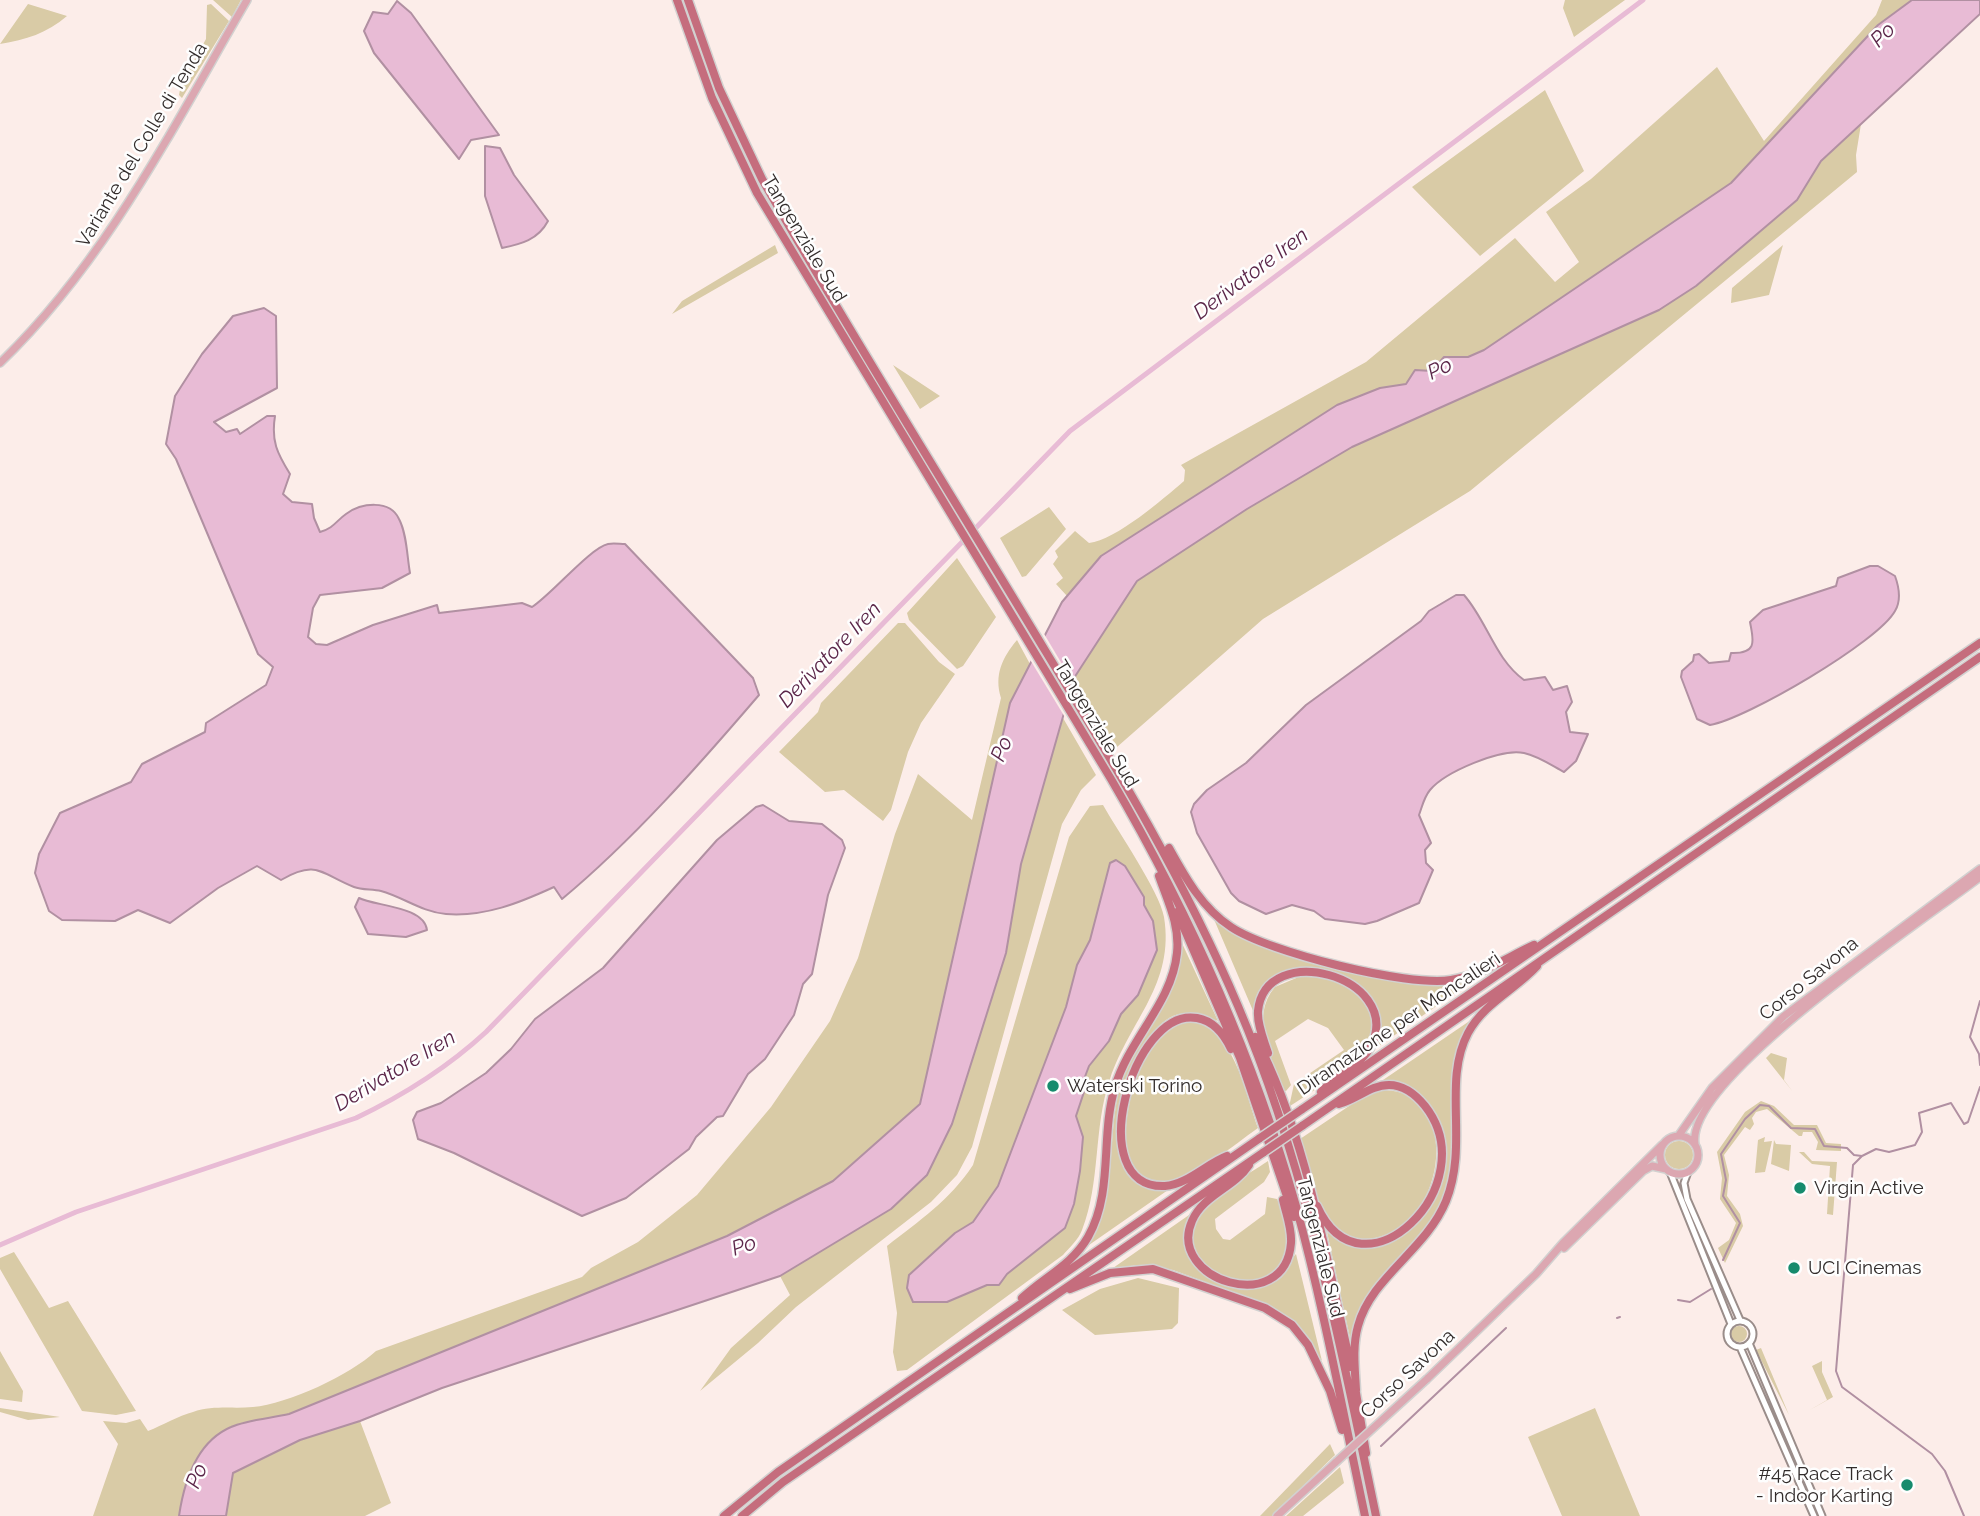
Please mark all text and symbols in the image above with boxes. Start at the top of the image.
water label: Po [1865,17,1901,53]
street label: Variante del Colle di Tenda [72,38,212,252]
street label: Tangenziale Sud [757,171,851,307]
water label: Derivatore Iren [1189,223,1313,325]
water label: Po [1424,352,1456,386]
water label: Derivatore Iren [773,597,887,713]
street label: Tangenziale Sud [1049,656,1143,792]
water label: Po [986,733,1018,765]
street label: Corso Savona [1755,932,1863,1026]
street label: Diramazione per Moncalieri [1293,948,1505,1100]
water label: Derivatore Iren [330,1025,460,1117]
place label: Waterski Torino [1067,1075,1202,1097]
marker: Waterski Torino [1045,1078,1061,1094]
street label: Tangenziale Sud [1291,1174,1349,1320]
place label: Virgin Active [1814,1177,1924,1199]
marker: Virgin Active [1792,1180,1808,1196]
water label: Po [728,1230,760,1262]
place label: UCI Cinemas [1808,1257,1921,1279]
marker: UCI Cinemas [1786,1260,1802,1276]
street label: Corso Savona [1356,1325,1460,1423]
water label: Po [181,1460,213,1492]
place label: #45 Race Track - Indoor Karting [1756,1463,1893,1507]
marker: #45 Race Track - Indoor Karting [1899,1477,1915,1493]

